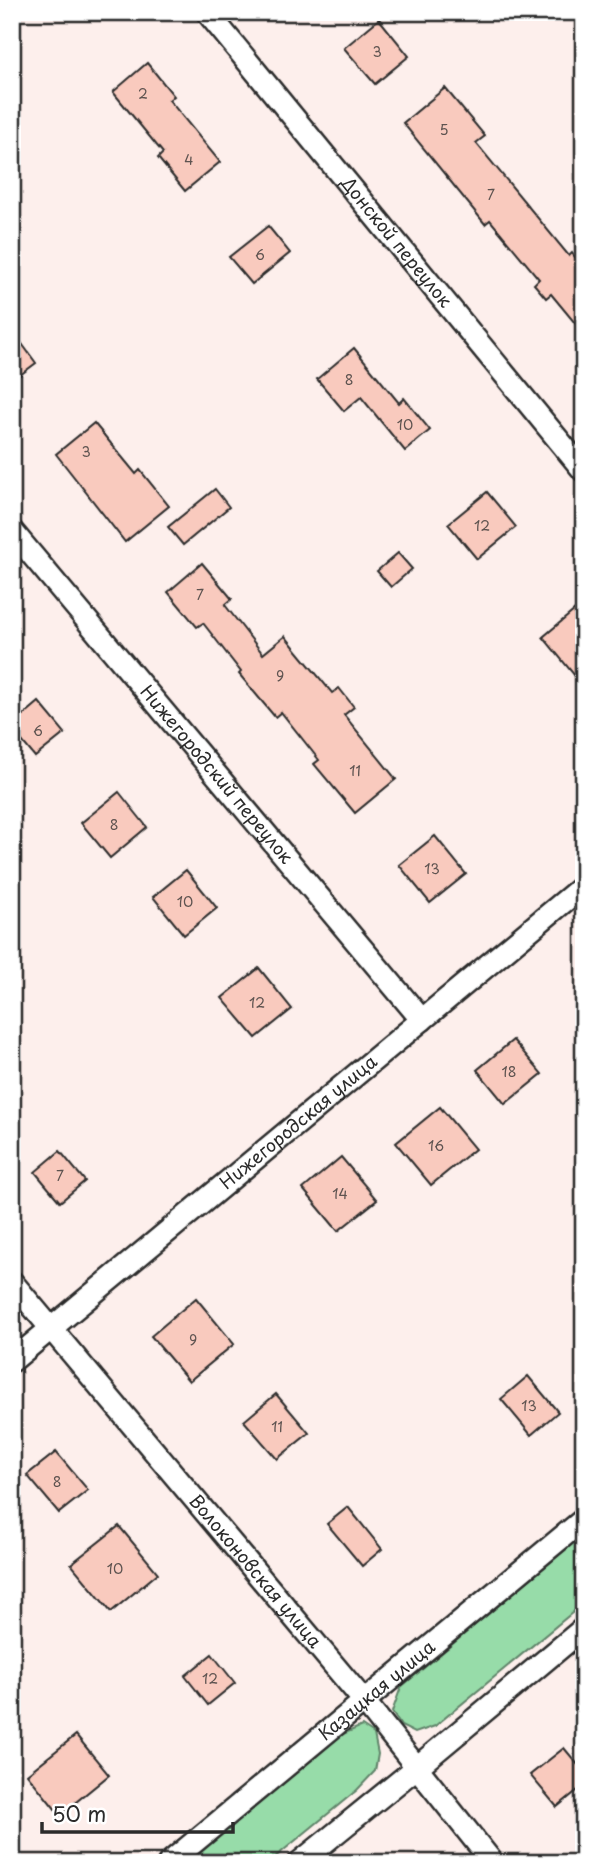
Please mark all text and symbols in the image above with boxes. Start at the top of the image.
house number: 3 [372,41,382,62]
house number: 2 [138,83,148,104]
house number: 5 [439,119,449,140]
house number: 4 [184,149,194,170]
street label: Донской переулок [335,169,459,313]
house number: 7 [487,184,495,205]
house number: 6 [255,244,265,265]
house number: 8 [345,369,353,390]
house number: 10 [397,414,413,435]
house number: 3 [81,441,91,462]
house number: 12 [474,515,490,536]
house number: 7 [196,584,204,605]
house number: 9 [276,665,284,686]
street label: Нижегородский переулок [135,679,301,869]
house number: 6 [33,720,43,741]
house number: 11 [349,760,361,781]
house number: 8 [110,814,118,835]
house number: 13 [424,858,440,879]
house number: 10 [177,891,193,912]
house number: 12 [249,992,265,1013]
street label: Нижегородская улица [213,1047,383,1195]
house number: 18 [501,1061,517,1082]
house number: 16 [428,1135,444,1156]
house number: 7 [56,1165,64,1186]
house number: 14 [332,1183,348,1204]
house number: 9 [189,1329,197,1350]
house number: 13 [521,1395,537,1416]
house number: 11 [271,1416,283,1437]
house number: 8 [53,1471,61,1492]
street label: Волоконовская улица [184,1488,329,1654]
house number: 10 [107,1558,123,1579]
street label: Казацкая улица [312,1632,441,1746]
house number: 12 [202,1668,218,1689]
scale bar [42,1791,233,1835]
text: 50 m [52,1797,106,1829]

